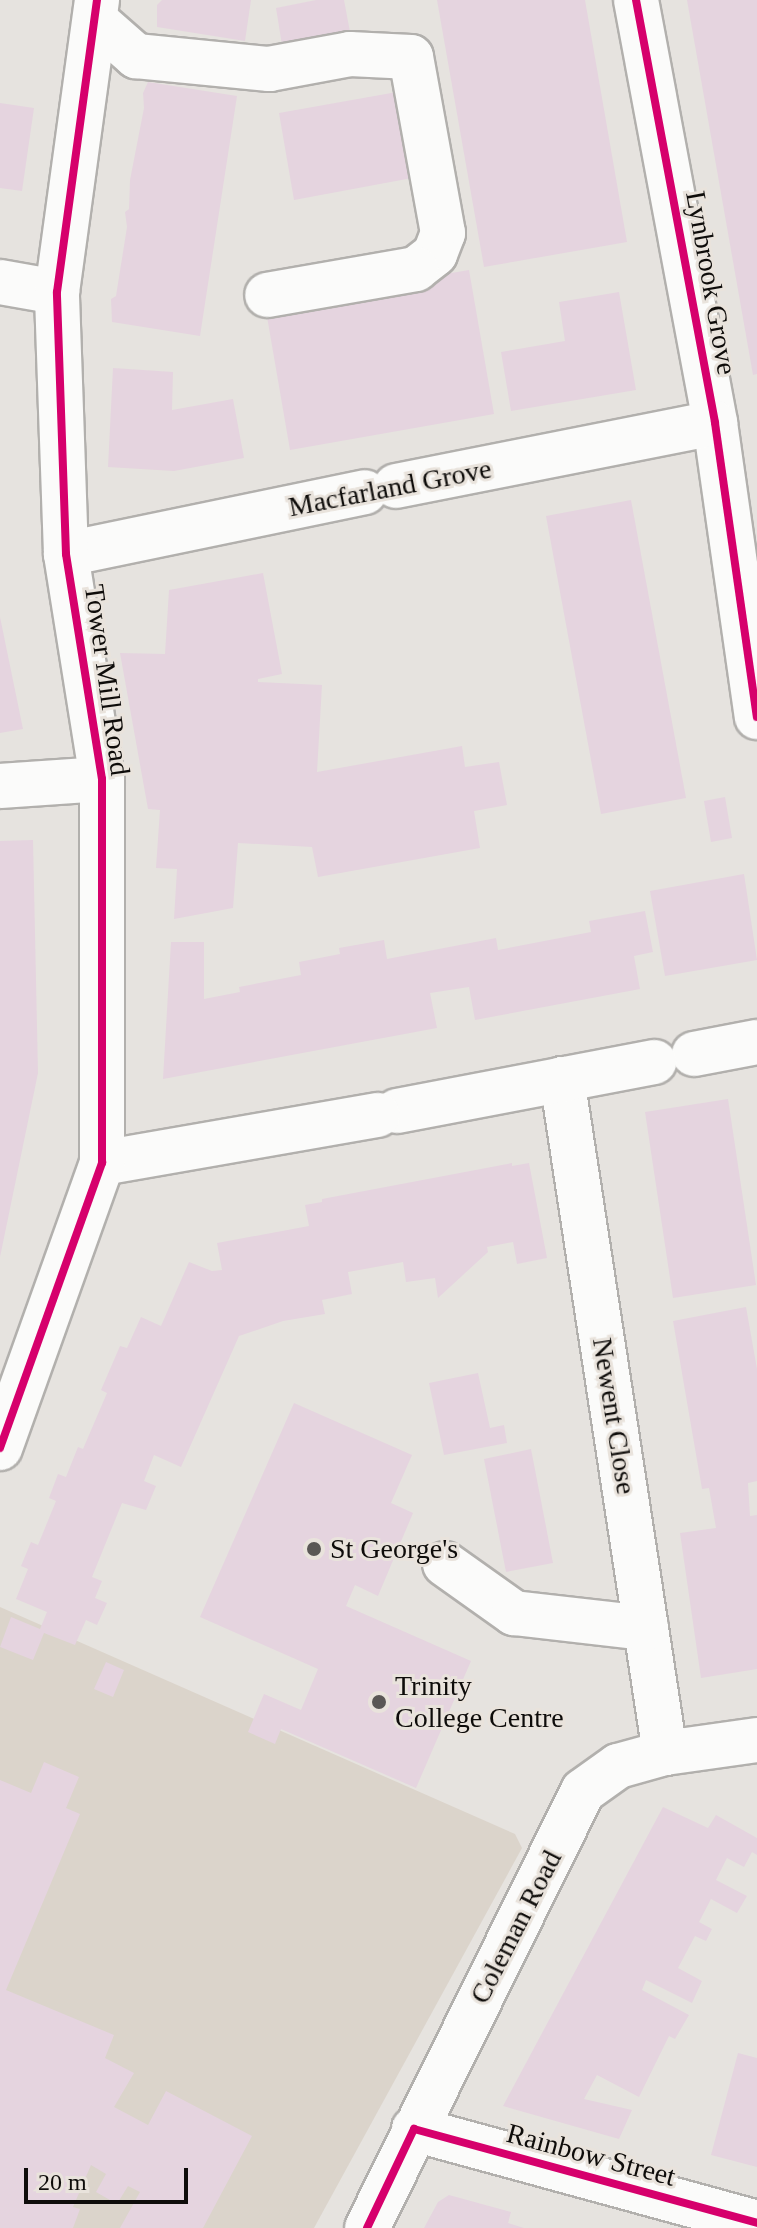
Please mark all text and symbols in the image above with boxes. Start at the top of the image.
street label: Lynbrook Grove [678,189,744,377]
street label: Macfarland Grove [286,452,494,524]
street label: Tower Mill Road [77,582,137,778]
street label: Newent Close [585,1335,643,1497]
place label: St George's [330,1532,458,1566]
marker: St George's [305,1540,323,1558]
place label: Trinity College Centre [395,1669,564,1735]
marker: Trinity College Centre [370,1693,388,1711]
street label: Coleman Road [463,1845,569,2009]
street label: Rainbow Street [503,2116,679,2194]
scale bar [28,2152,192,2202]
text: 20 m [38,2169,87,2195]

